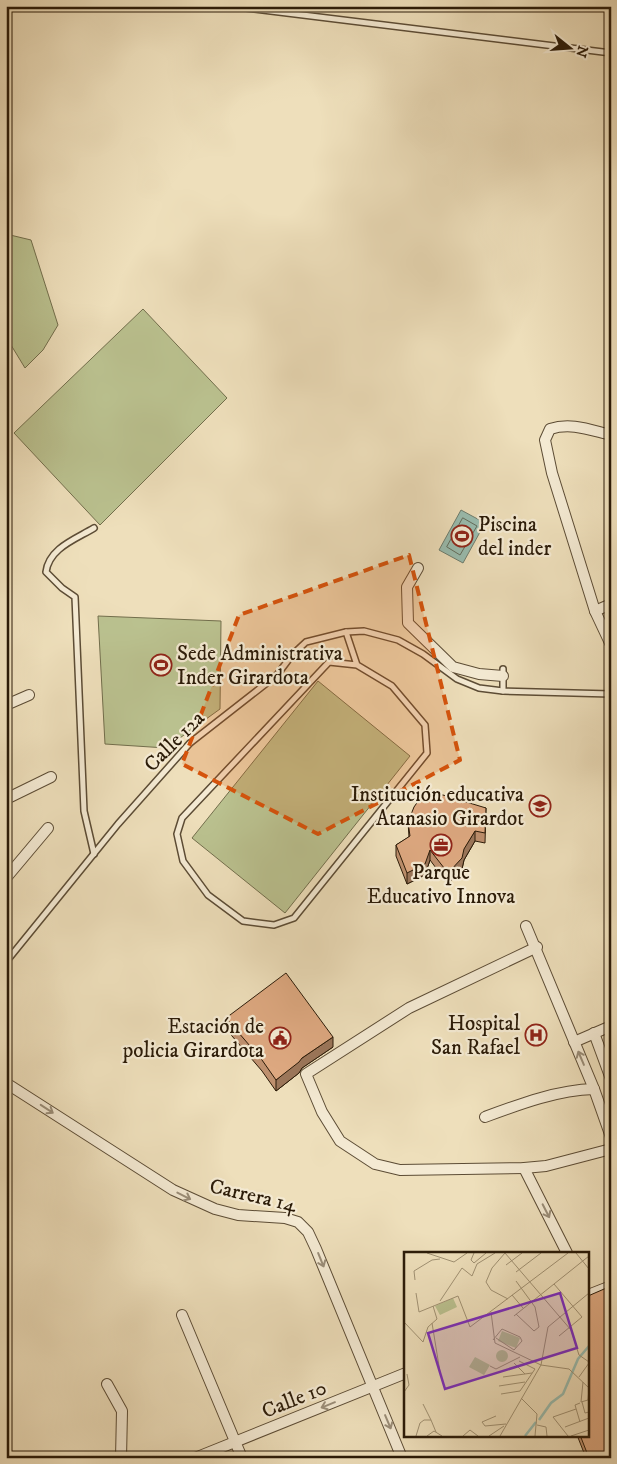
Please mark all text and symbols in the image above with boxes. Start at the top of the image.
north arrow [544,22,594,72]
text: N [571,43,592,60]
place label: Piscina del inder [478,512,551,562]
sports icon: Piscina del inder [450,524,474,548]
place label: Sede Administrativa Inder Girardota [177,641,343,691]
sports icon: Sede Administrativa Inder Girardota [149,653,173,677]
street label: Calle 12a [139,706,211,778]
place label: Institución educativa Atanasio Girardot [351,782,524,832]
school or university icon: Institución educativa Atanasio Girardot [528,794,552,818]
office icon: Parque Educativo Innova [429,833,453,857]
place label: Parque Educativo Innova [367,860,515,910]
place label: Hospital San Rafael [431,1011,521,1061]
place label: Estación de policia Girardota [122,1014,264,1064]
hospital icon: Hospital San Rafael [524,1023,548,1047]
public building icon: Estación de policia Girardota [268,1026,292,1050]
one-way arrow [576,1051,586,1066]
one-way arrow [40,1104,54,1114]
street label: Carrera 14 [207,1173,300,1219]
one-way arrow [176,1192,191,1201]
one-way arrow [541,1203,551,1218]
one-way arrow [316,1252,326,1267]
inset map [404,1252,590,1436]
street label: Calle 10 [258,1375,331,1425]
one-way arrow [320,1401,336,1410]
one-way arrow [383,1414,393,1429]

